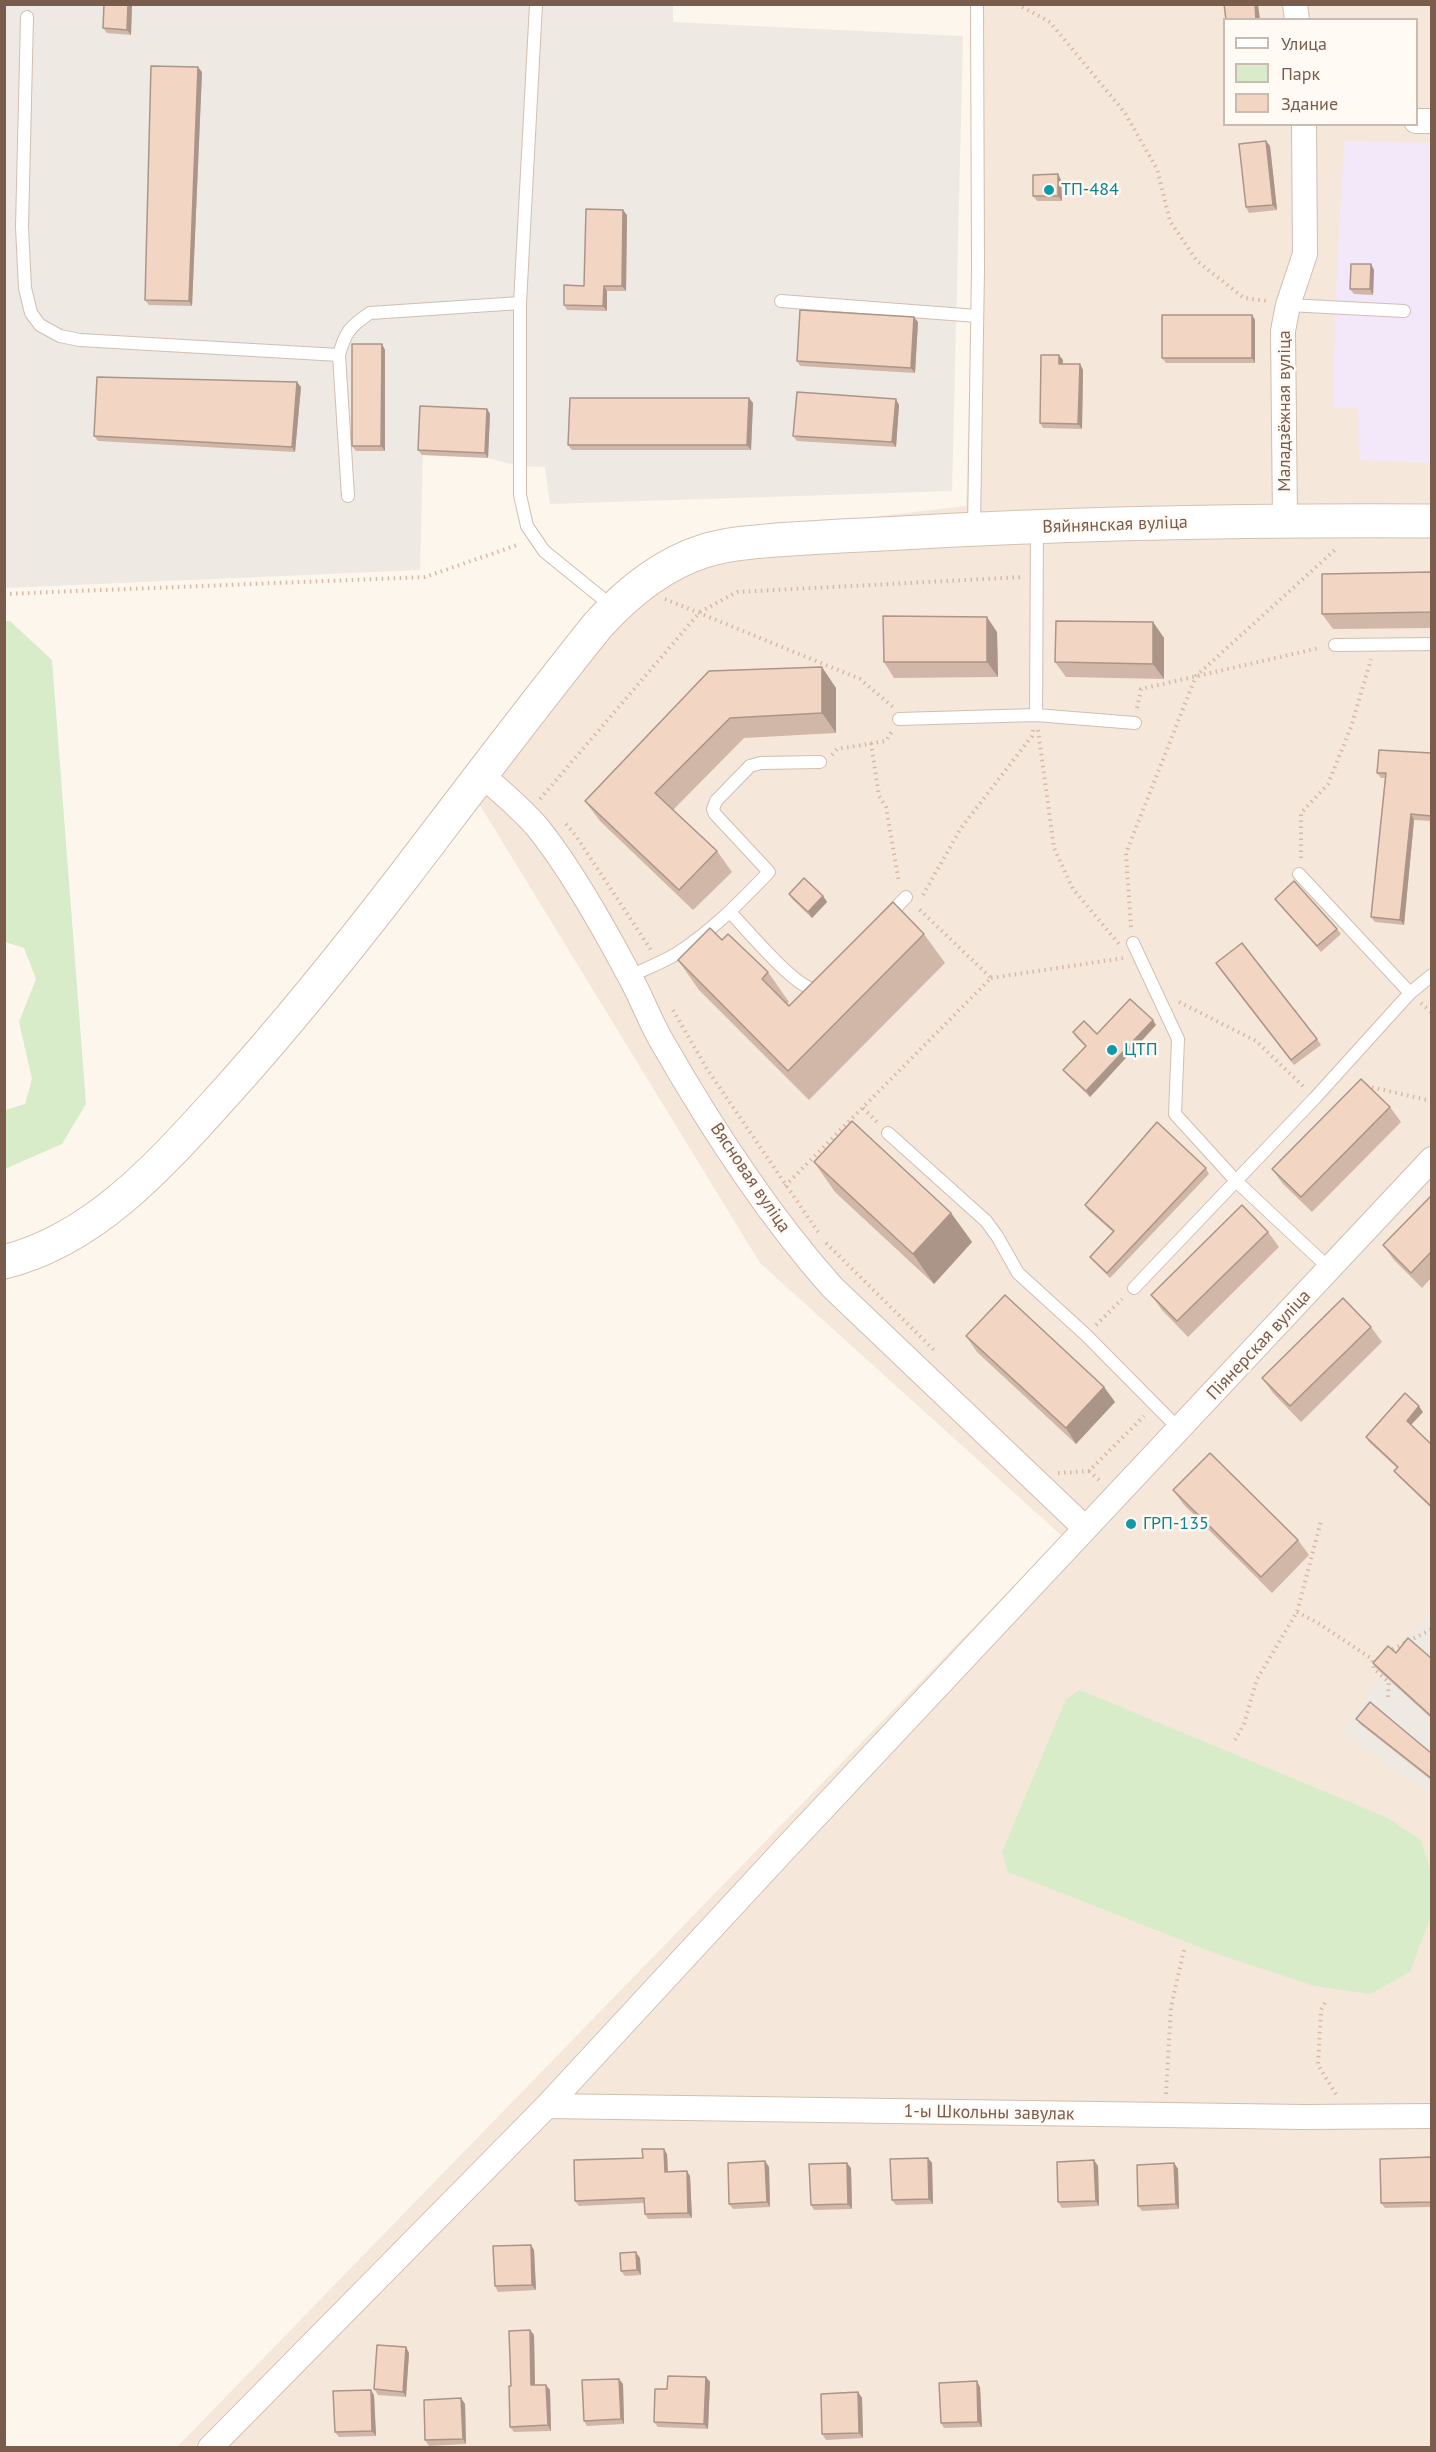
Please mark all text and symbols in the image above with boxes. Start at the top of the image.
legend [1223,18,1418,126]
text: Улица [1281,32,1327,55]
text: Парк [1281,62,1320,85]
text: Здание [1281,92,1338,115]
place label: ТП-484 [1061,179,1119,201]
marker: ТП-484 [1042,183,1056,197]
street label: Маладзёжная вуліца [1274,330,1296,492]
street label: Вяйнянская вуліца [1042,512,1188,538]
place label: ЦТП [1124,1039,1158,1061]
marker: ЦТП [1105,1043,1119,1057]
street label: Вясновая вуліца [705,1119,795,1237]
street label: Піянерская вуліца [1202,1285,1316,1405]
place label: ГРП-135 [1143,1513,1209,1535]
marker: ГРП-135 [1124,1517,1138,1531]
street label: 1-ы Школьны завулак [903,2101,1075,2125]

